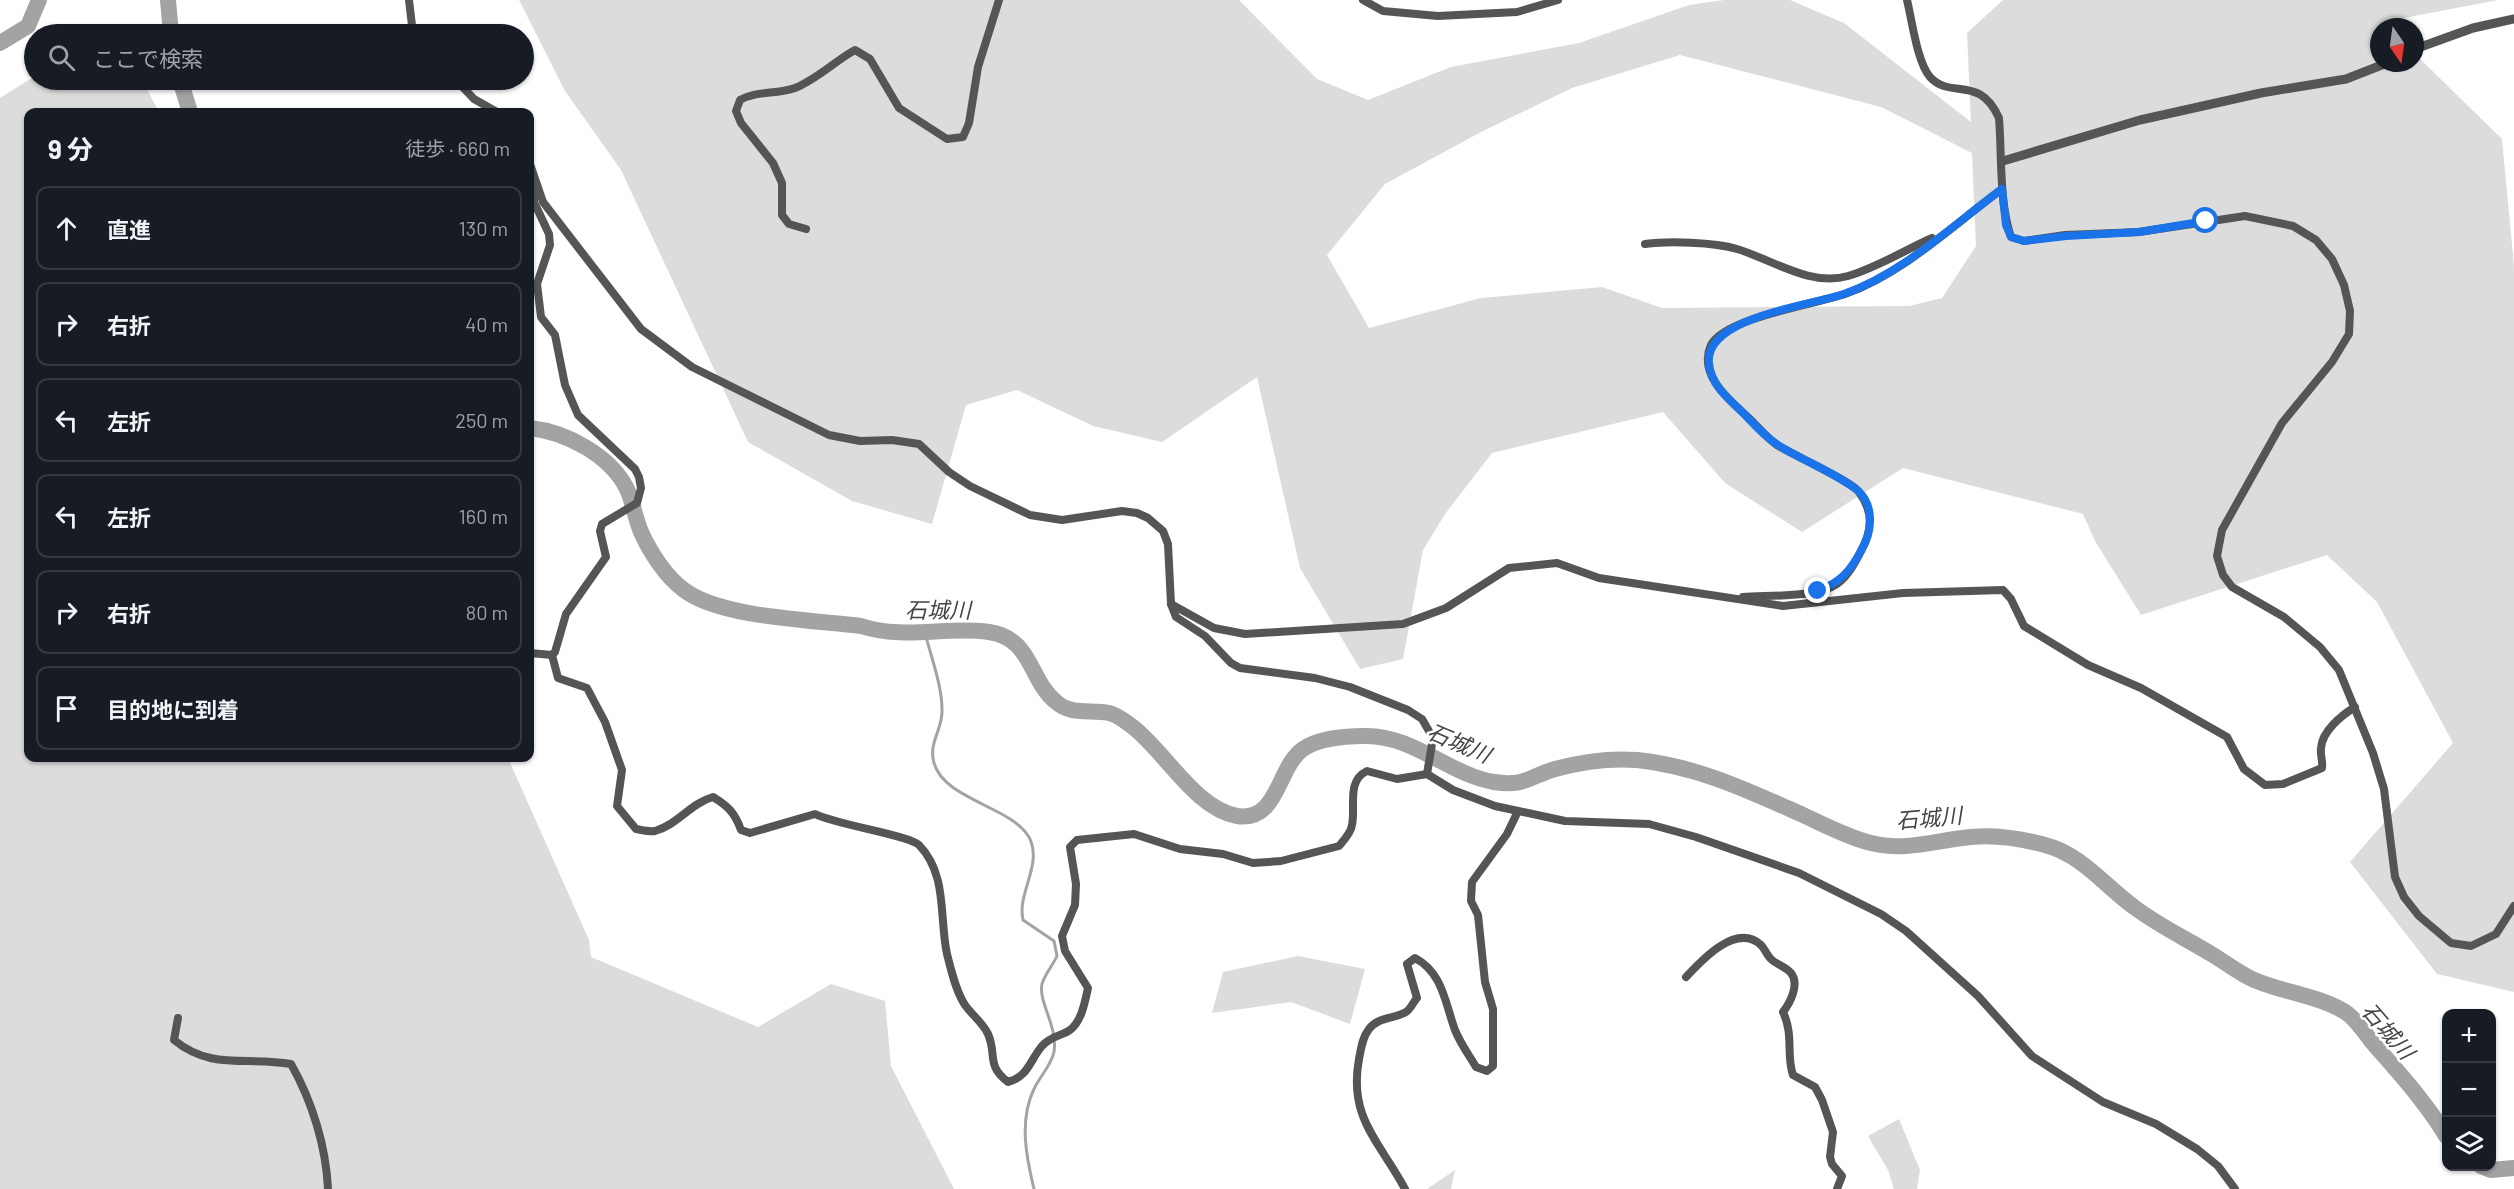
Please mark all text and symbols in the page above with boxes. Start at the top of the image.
north arrow [2370,18,2424,72]
search box [24,24,534,90]
icon: search [45,41,78,74]
text: ここで検索 [93,45,203,71]
text: 9 分 [48,133,93,164]
text: 徒歩 · 660 m [405,136,510,160]
route start [2192,207,2218,233]
icon: ahead [50,212,83,245]
text: 直進 [107,216,151,242]
text: 130 m [459,216,508,240]
icon: right [50,308,83,341]
text: 右折 [107,312,151,338]
text: 40 m [465,312,508,336]
icon: left [50,404,83,437]
text: 左折 [107,408,151,434]
text: 250 m [455,408,508,432]
icon: left [50,500,83,533]
text: 左折 [107,504,151,530]
text: 160 m [459,504,508,528]
route end [1804,577,1830,603]
icon: right [50,596,83,629]
water label: 石城川 [905,596,973,622]
text: 右折 [107,600,151,626]
text: 80 m [466,600,508,624]
icon: arrive [50,692,83,725]
text: 目的地に到着 [107,696,239,722]
water label: 石城川 [1424,717,1497,768]
water label: 石城川 [1895,801,1965,833]
water label: 石城川 [2357,997,2422,1065]
map controls [2442,1009,2496,1171]
button: + [2442,1009,2496,1063]
button: − [2442,1063,2496,1117]
button: layers [2442,1117,2496,1171]

